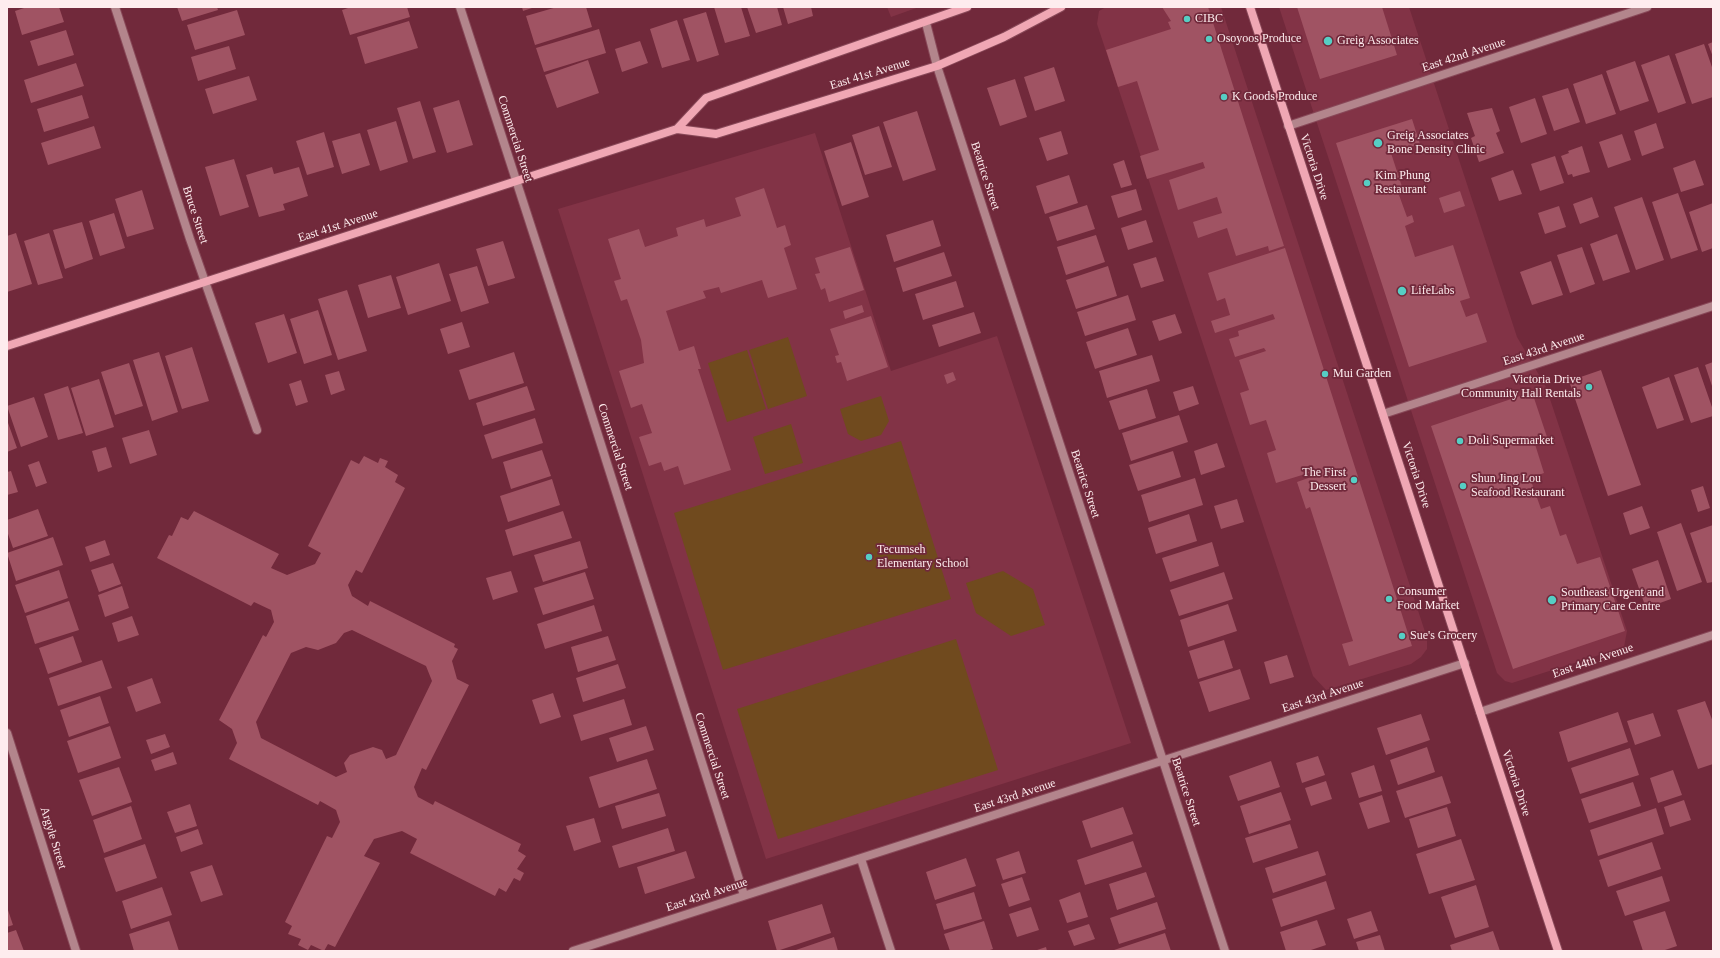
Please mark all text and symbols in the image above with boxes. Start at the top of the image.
place label: CIBC [1195,12,1223,26]
marker: CIBC [1182,14,1192,24]
place label: Osoyoos Produce [1217,32,1301,46]
marker: Osoyoos Produce [1204,34,1214,44]
place label: Greig Associates [1337,34,1419,48]
marker: Greig Associates [1322,35,1334,47]
street label: East 42nd Avenue [1420,35,1508,75]
street label: East 41st Avenue [828,55,912,93]
place label: K Goods Produce [1232,90,1317,104]
marker: K Goods Produce [1219,92,1229,102]
street label: Commercial Street [494,94,536,184]
place label: Greig Associates Bone Density Clinic [1387,129,1485,157]
street label: Victoria Drive [1297,132,1331,202]
marker: Greig Associates Bone Density Clinic [1372,137,1384,149]
street label: Beatrice Street [967,140,1003,212]
place label: Kim Phung Restaurant [1375,169,1430,197]
marker: Kim Phung Restaurant [1362,178,1372,188]
street label: Bruce Street [179,184,211,246]
street label: East 41st Avenue [296,206,380,246]
place label: LifeLabs [1411,284,1454,298]
marker: LifeLabs [1396,285,1408,297]
street label: East 43rd Avenue [1501,329,1587,369]
place label: Mui Garden [1333,367,1391,381]
marker: Mui Garden [1320,369,1330,379]
place label: Victoria Drive Community Hall Rentals [1461,373,1581,401]
marker: Victoria Drive Community Hall Rentals [1584,382,1594,392]
street label: Commercial Street [594,402,636,492]
place label: Doli Supermarket [1468,434,1554,448]
marker: Doli Supermarket [1455,436,1465,446]
street label: Victoria Drive [1399,440,1433,510]
street label: Beatrice Street [1067,448,1103,520]
place label: The First Dessert [1302,466,1346,494]
place label: Shun Jing Lou Seafood Restaurant [1471,472,1565,500]
marker: The First Dessert [1349,475,1359,485]
marker: Shun Jing Lou Seafood Restaurant [1458,481,1468,491]
place label: Tecumseh Elementary School [877,543,969,571]
marker: Tecumseh Elementary School [864,552,874,562]
place label: Consumer Food Market [1397,585,1459,613]
place label: Southeast Urgent and Primary Care Centre [1561,586,1664,614]
marker: Consumer Food Market [1384,594,1394,604]
marker: Southeast Urgent and Primary Care Centre [1546,594,1558,606]
place label: Sue's Grocery [1410,629,1477,643]
marker: Sue's Grocery [1397,631,1407,641]
street label: East 44th Avenue [1551,640,1635,682]
street label: East 43rd Avenue [1280,676,1366,716]
street label: Commercial Street [691,711,733,801]
street label: Victoria Drive [1499,748,1533,818]
street label: Beatrice Street [1168,756,1204,828]
street label: East 43rd Avenue [972,776,1058,816]
street label: Argyle Street [37,805,69,871]
street label: East 43rd Avenue [664,875,750,915]

